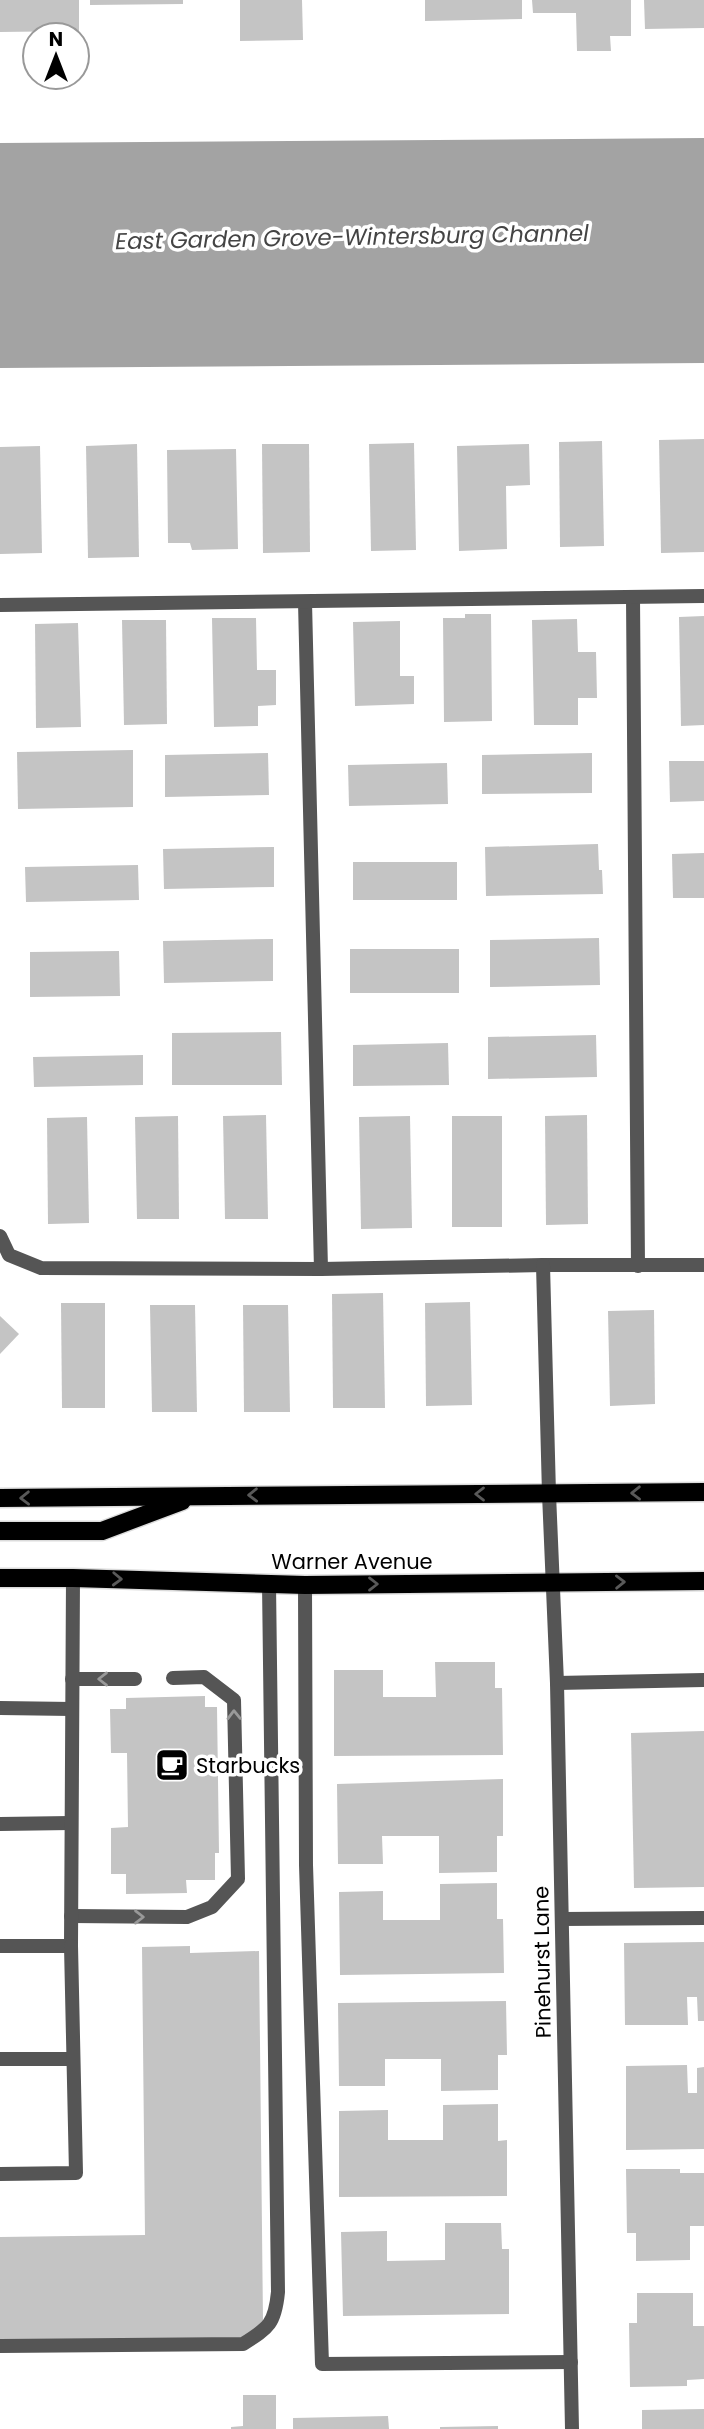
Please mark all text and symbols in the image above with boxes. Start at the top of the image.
north arrow [21,21,91,91]
text: N [49,26,63,53]
water label: East Garden Grove-Wintersburg Channel [115,217,589,257]
one-way arrow [630,1485,641,1501]
one-way arrow [475,1486,485,1502]
one-way arrow [247,1487,258,1503]
one-way arrow [20,1490,31,1505]
street label: Warner Avenue [271,1547,433,1576]
one-way arrow [112,1571,123,1586]
one-way arrow [615,1574,626,1590]
one-way arrow [369,1576,379,1592]
one-way arrow [98,1671,108,1687]
one-way arrow [226,1710,242,1720]
cafe icon: Starbucks [153,1746,191,1784]
place label: Starbucks [196,1751,300,1780]
street label: Pinehurst Lane [526,1886,558,2038]
one-way arrow [135,1909,145,1925]

